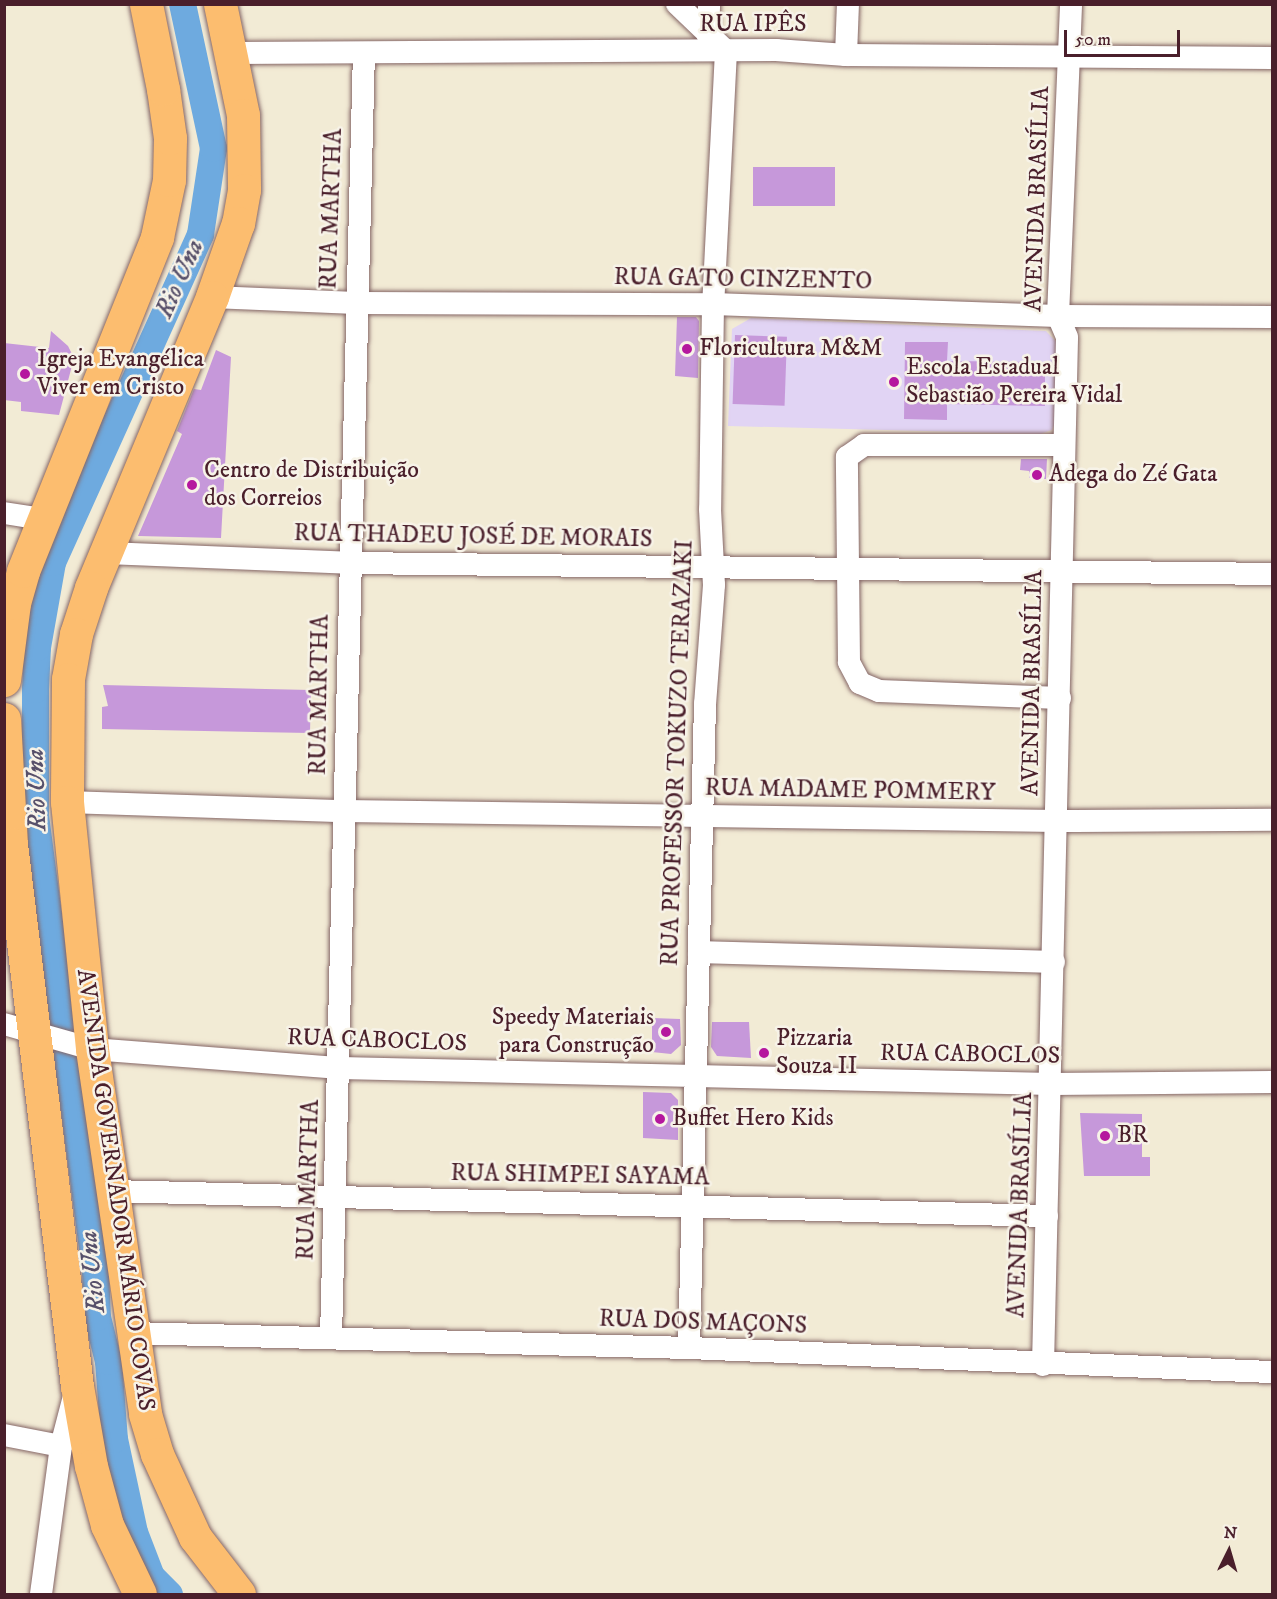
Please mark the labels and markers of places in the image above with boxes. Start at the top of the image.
place label: Floricultura M&M [699,335,882,363]
marker: Floricultura M&M [680,342,694,356]
place label: Igreja Evangélica Viver em Cristo [37,346,204,402]
place label: Escola Estadual Sebastião Pereira Vidal [906,354,1122,410]
marker: Igreja Evangélica Viver em Cristo [18,367,32,381]
marker: Escola Estadual Sebastião Pereira Vidal [887,375,901,389]
place label: Centro de Distribuição dos Correios [204,457,419,513]
place label: Adega do Zé Gata [1049,461,1217,489]
marker: Adega do Zé Gata [1030,468,1044,482]
marker: Centro de Distribuição dos Correios [185,478,199,492]
place label: Speedy Materiais para Construção [492,1004,654,1060]
marker: Speedy Materiais para Construção [659,1025,673,1039]
place label: Pizzaria Souza II [776,1025,857,1081]
marker: Pizzaria Souza II [757,1046,771,1060]
place label: Buffet Hero Kids [672,1105,833,1133]
marker: Buffet Hero Kids [653,1112,667,1126]
place label: BR [1117,1122,1148,1150]
marker: BR [1098,1129,1112,1143]

